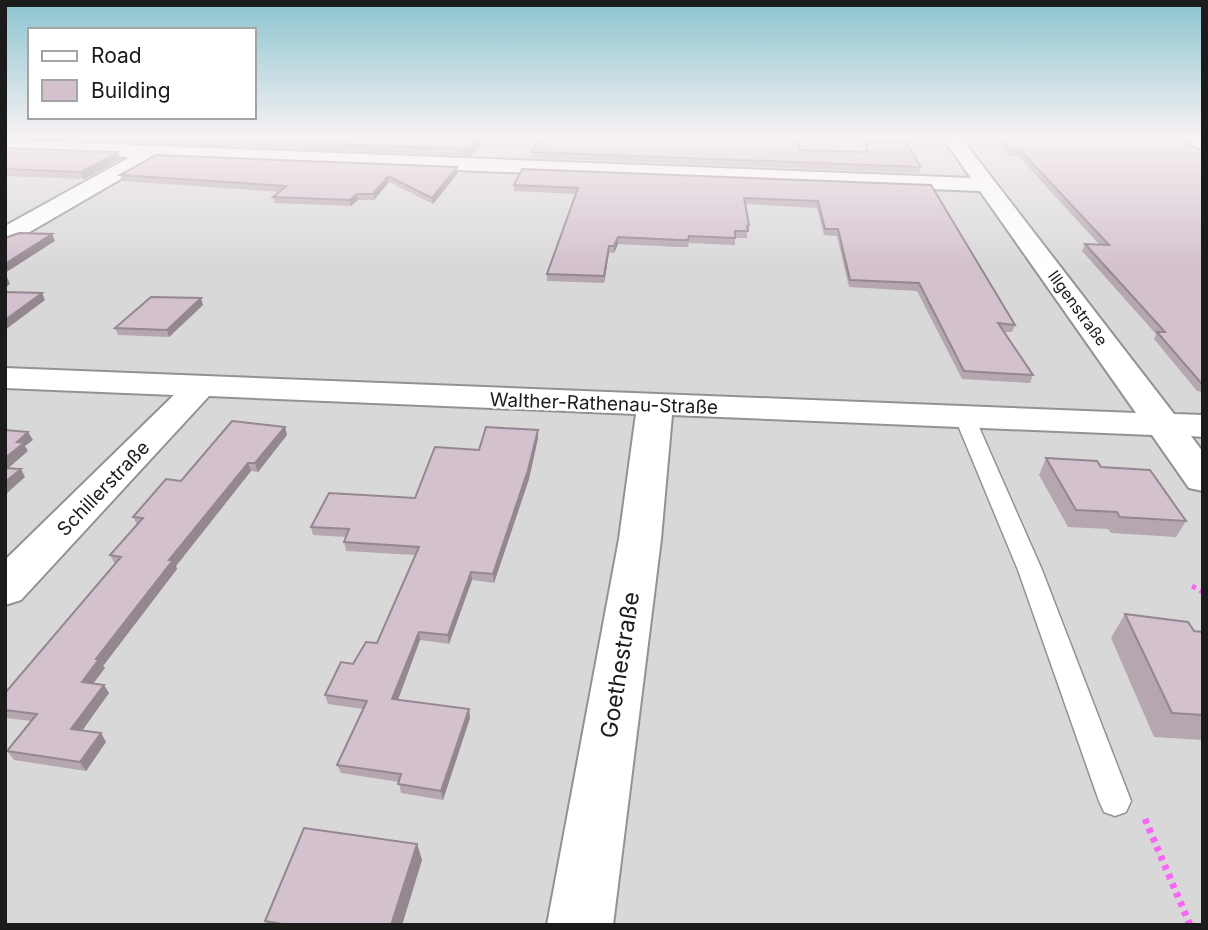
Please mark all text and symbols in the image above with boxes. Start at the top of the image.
legend [28,28,256,119]
text: Road [91,43,142,68]
text: Building [91,78,171,103]
street label: Illgenstraße [1044,266,1112,350]
street label: Walther-Rathenau-Straße [489,388,719,419]
street label: Schillerstraße [52,436,154,541]
street label: Goethestraße [595,590,645,740]

